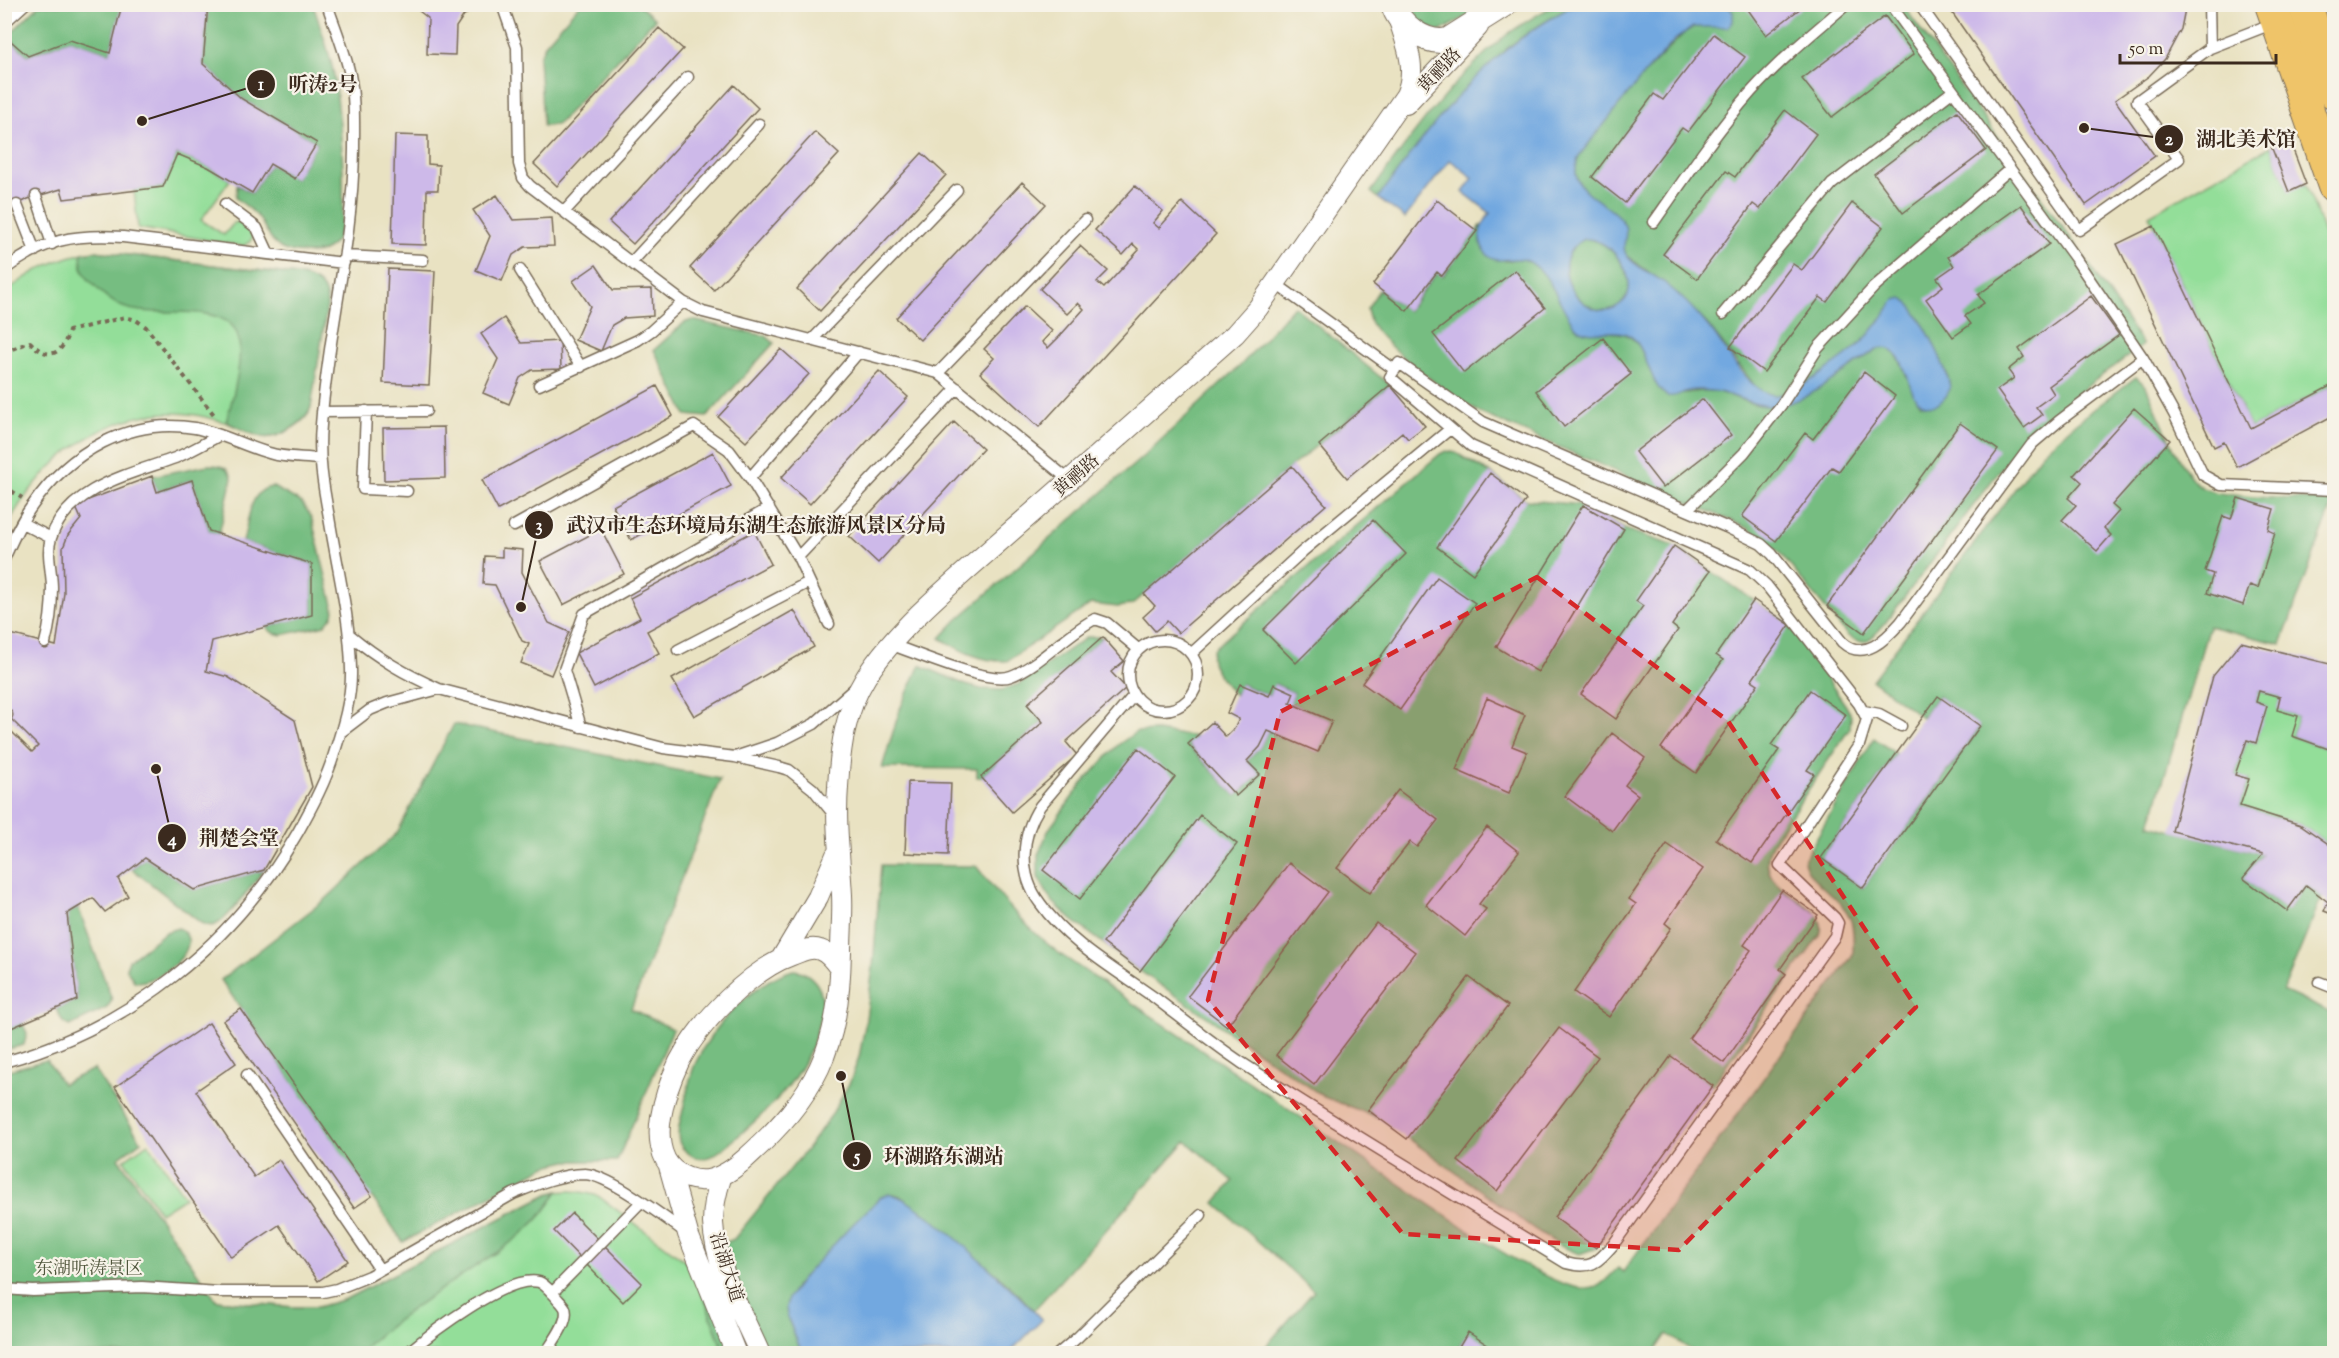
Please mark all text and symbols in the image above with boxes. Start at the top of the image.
scale bar [2120,27,2276,65]
text: 50 m [2128,37,2164,63]
street label: 黄鹂路 [1413,43,1468,100]
callout: 听涛2号 [246,65,369,103]
text: 听涛2号 [288,72,358,101]
text: 1 [258,73,265,99]
callout: 湖北美术馆 [2154,120,2308,158]
text: 湖北美术馆 [2196,127,2296,156]
text: 2 [2165,128,2174,154]
street label: 黄鹂路 [1048,449,1106,504]
callout: 武汉市生态环境局东湖生态旅游风景区分局 [524,506,958,544]
text: 武汉市生态环境局东湖生态旅游风景区分局 [566,513,946,542]
text: 3 [535,514,543,540]
callout: 荆楚会堂 [157,819,291,857]
text: 荆楚会堂 [199,826,279,855]
text: 4 [166,828,177,854]
callout: 环湖路东湖站 [842,1137,1016,1175]
text: 环湖路东湖站 [884,1144,1004,1173]
text: 5 [852,1145,861,1171]
street label: 沿湖大道 [702,1229,749,1306]
park label: 东湖听涛景区 [35,1257,143,1283]

